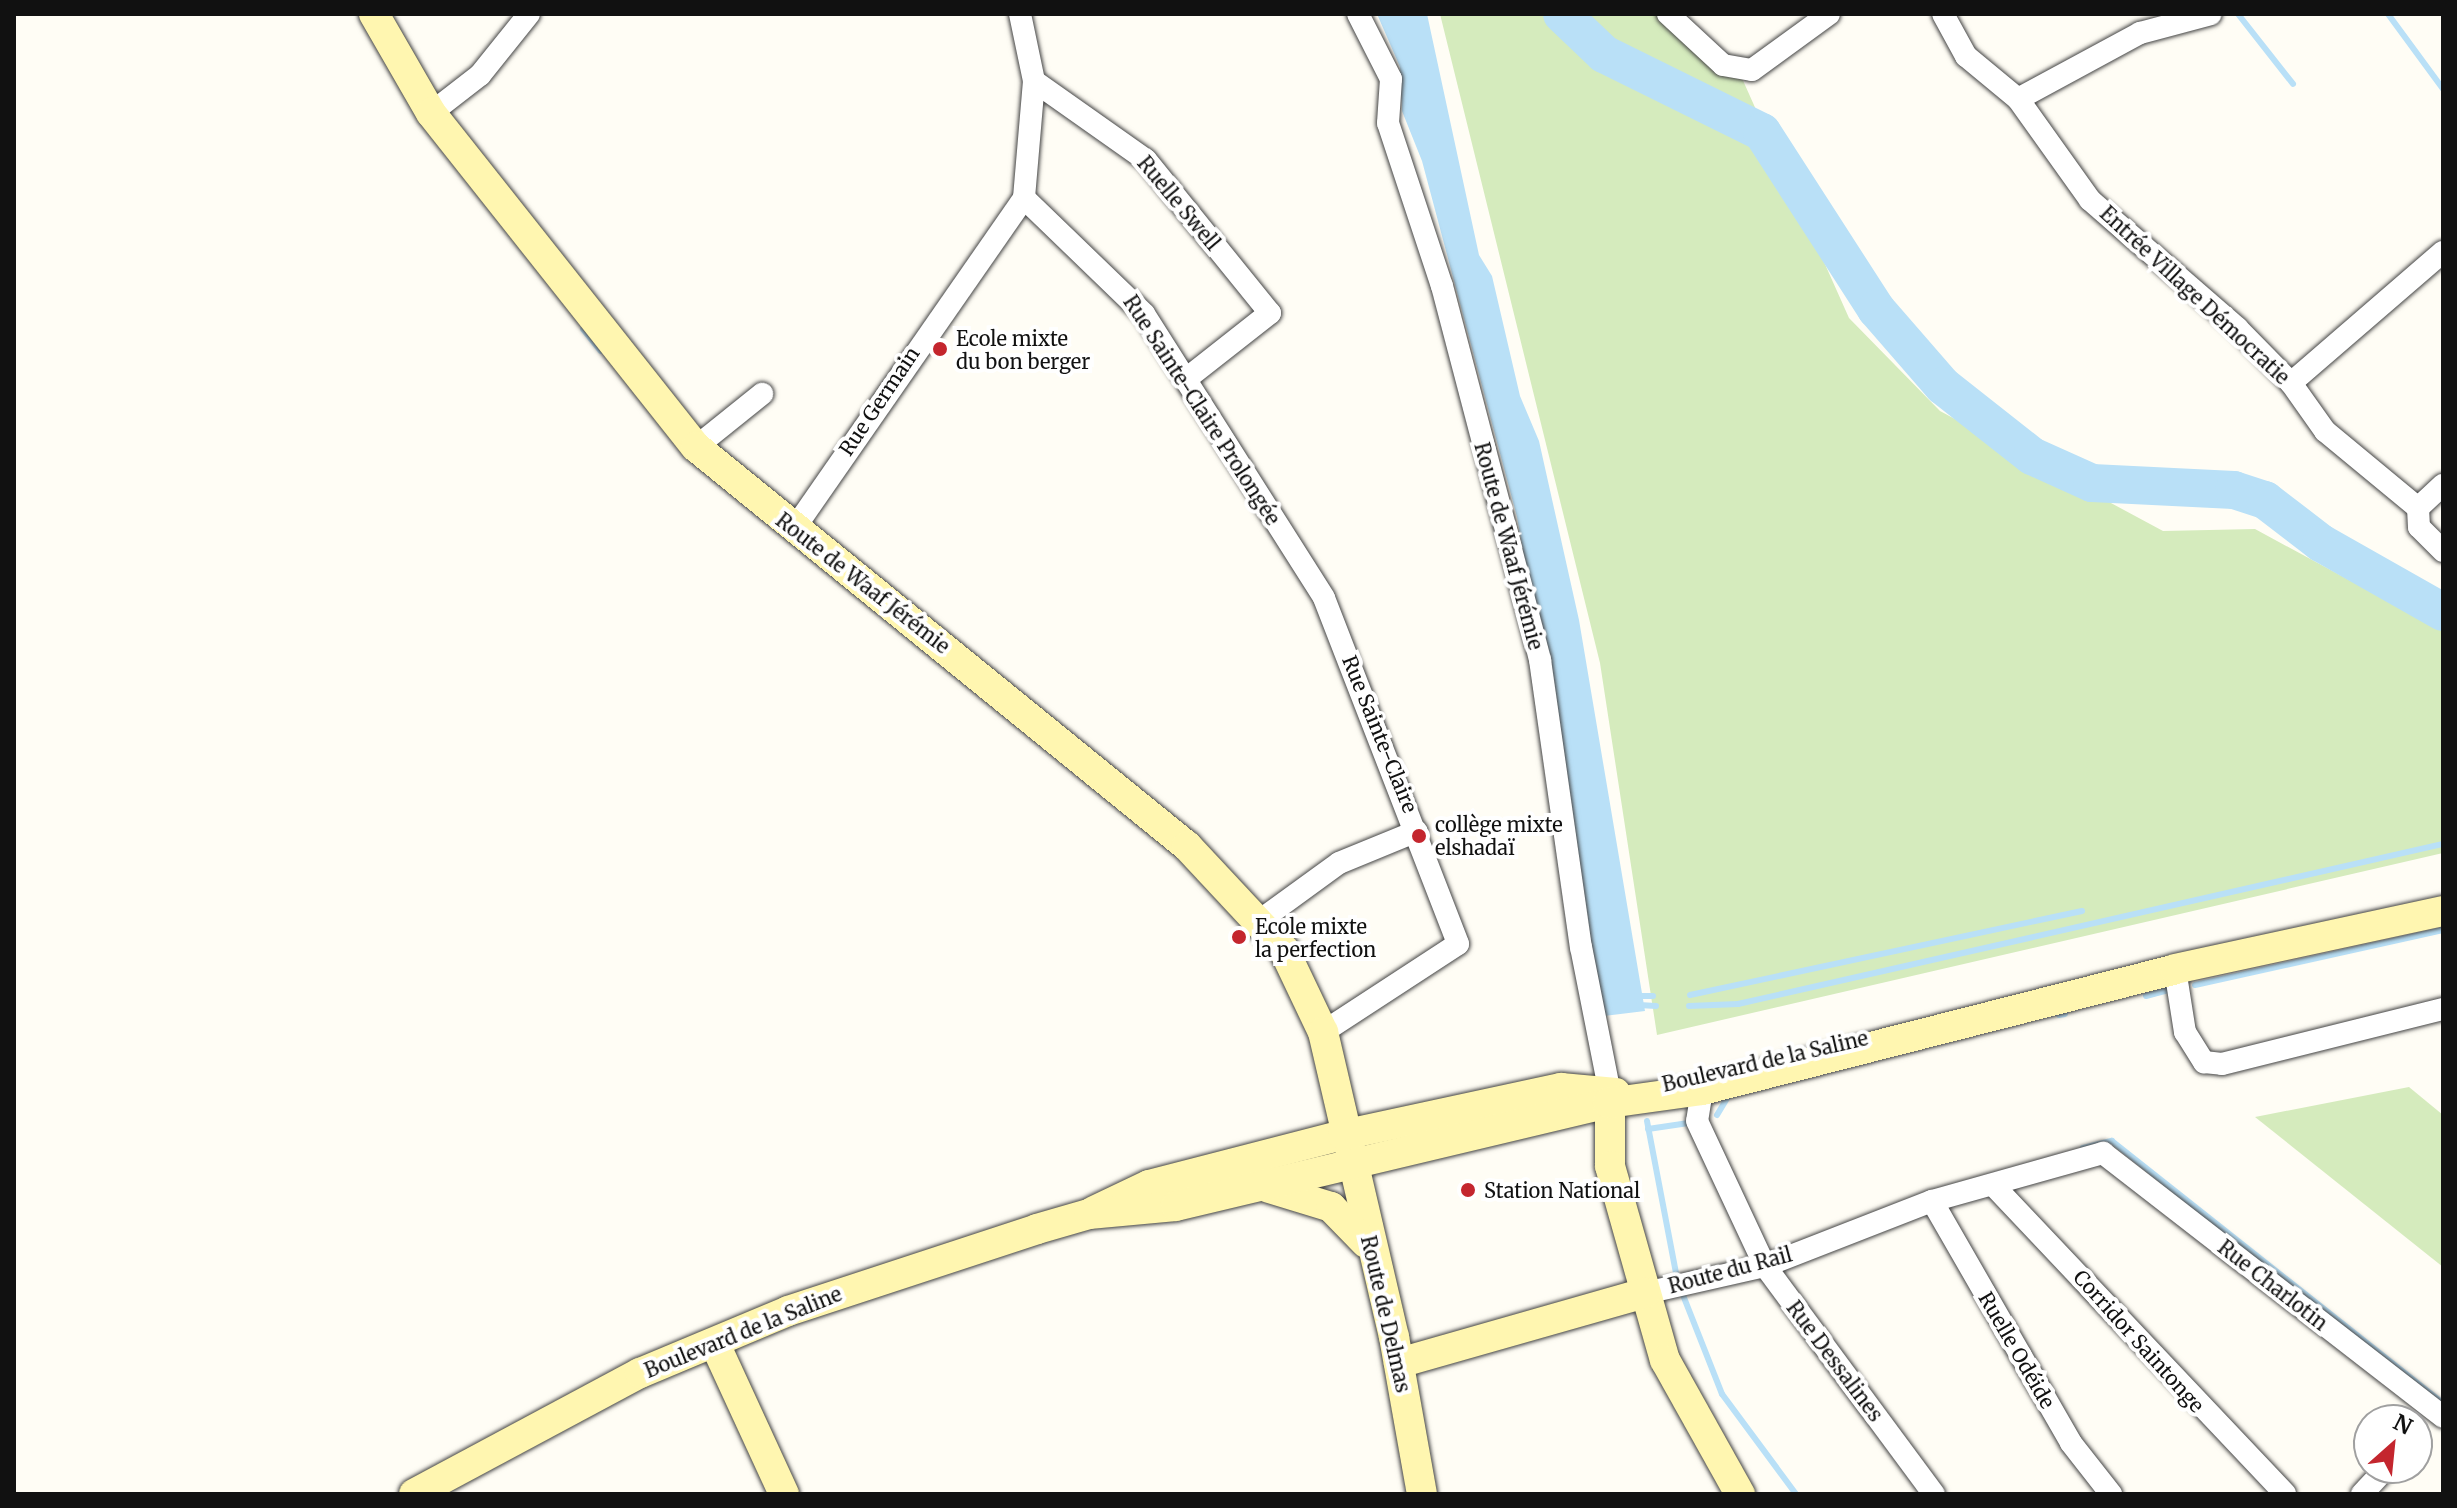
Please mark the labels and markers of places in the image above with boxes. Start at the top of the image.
place label: Ecole mixte du bon berger [956,326,1090,373]
marker: Ecole mixte du bon berger [931,340,949,358]
place label: collège mixte elshadaï [1435,812,1563,859]
marker: collège mixte elshadaï [1410,827,1428,845]
place label: Ecole mixte la perfection [1255,914,1376,961]
marker: Ecole mixte la perfection [1230,928,1248,946]
place label: Station National [1484,1178,1640,1202]
marker: Station National [1459,1181,1477,1199]

